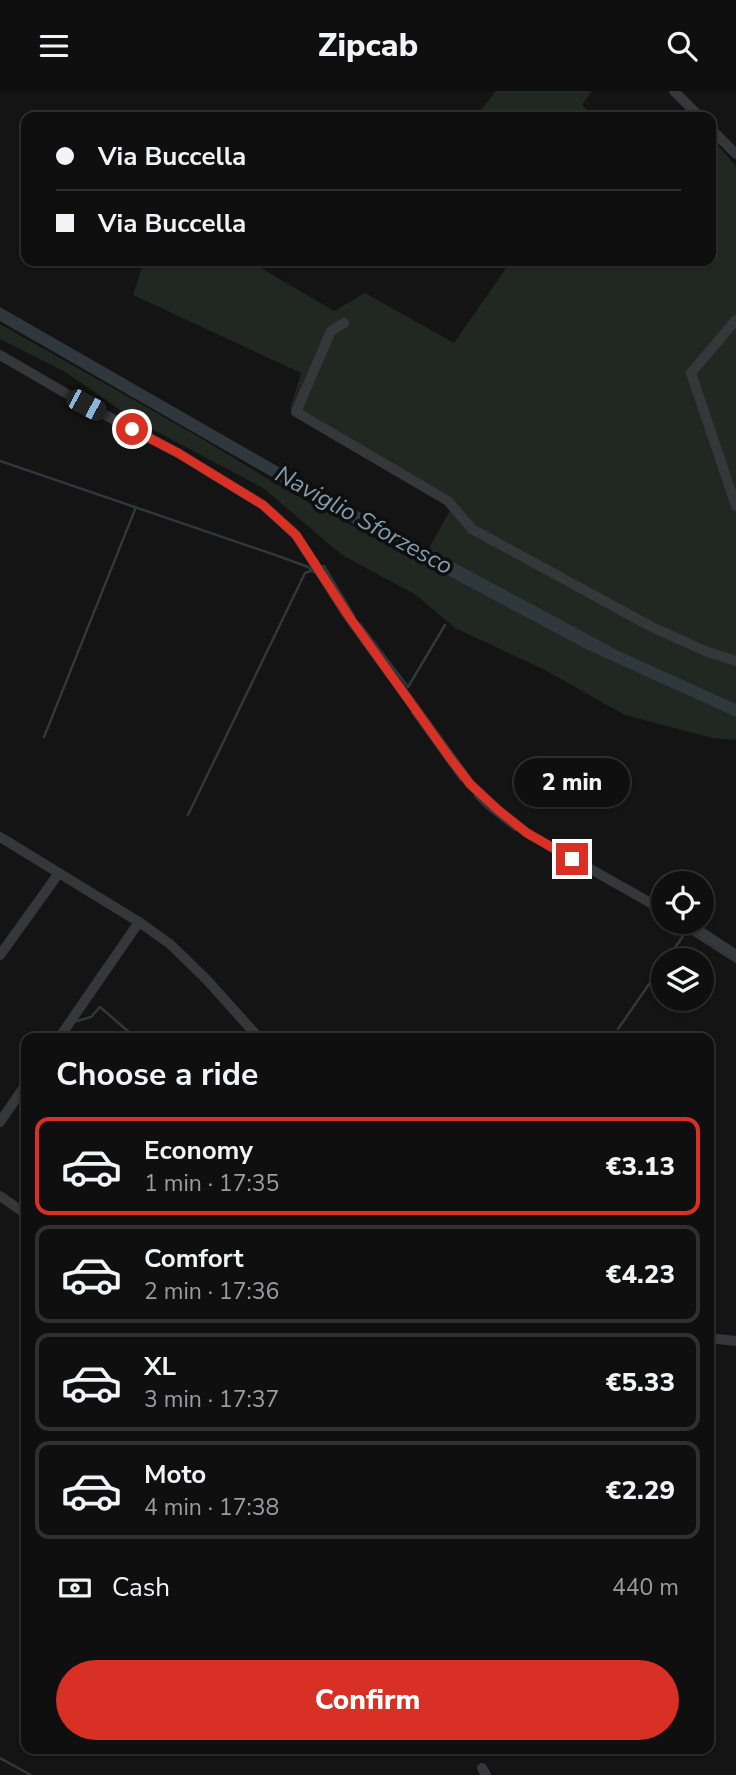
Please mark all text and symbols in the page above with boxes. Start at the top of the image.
text: Zipcab [318,24,418,67]
icon: menu [35,27,73,65]
icon: search [663,27,701,65]
text: Via Buccella [98,139,246,174]
text: Via Buccella [98,206,246,241]
car [63,386,110,424]
route start [116,413,148,445]
water label: Naviglio Sforzesco [270,458,458,582]
callout: 2 min [514,757,630,807]
text: 2 min [542,767,602,798]
route end [556,843,588,875]
map controls [651,871,714,1011]
button: locate [651,871,714,934]
button: layers [651,948,714,1011]
text: Choose a ride [56,1053,258,1096]
text: Economy [144,1133,253,1168]
icon: car [60,1135,123,1198]
text: €3.13 [606,1149,675,1184]
text: 1 min · 17:35 [144,1168,279,1199]
text: Comfort [144,1241,244,1276]
icon: car [60,1243,123,1306]
text: €4.23 [606,1257,675,1292]
text: 2 min · 17:36 [144,1276,279,1307]
text: XL [144,1349,176,1384]
icon: car [60,1351,123,1414]
text: €5.33 [606,1365,675,1400]
text: 3 min · 17:37 [144,1384,279,1415]
text: Moto [144,1457,206,1492]
icon: car [60,1459,123,1522]
text: €2.29 [606,1473,675,1508]
text: 4 min · 17:38 [144,1492,279,1523]
icon: cash [56,1569,94,1607]
text: Cash [112,1570,170,1605]
text: 440 m [612,1572,679,1603]
button: Confirm [56,1660,679,1740]

